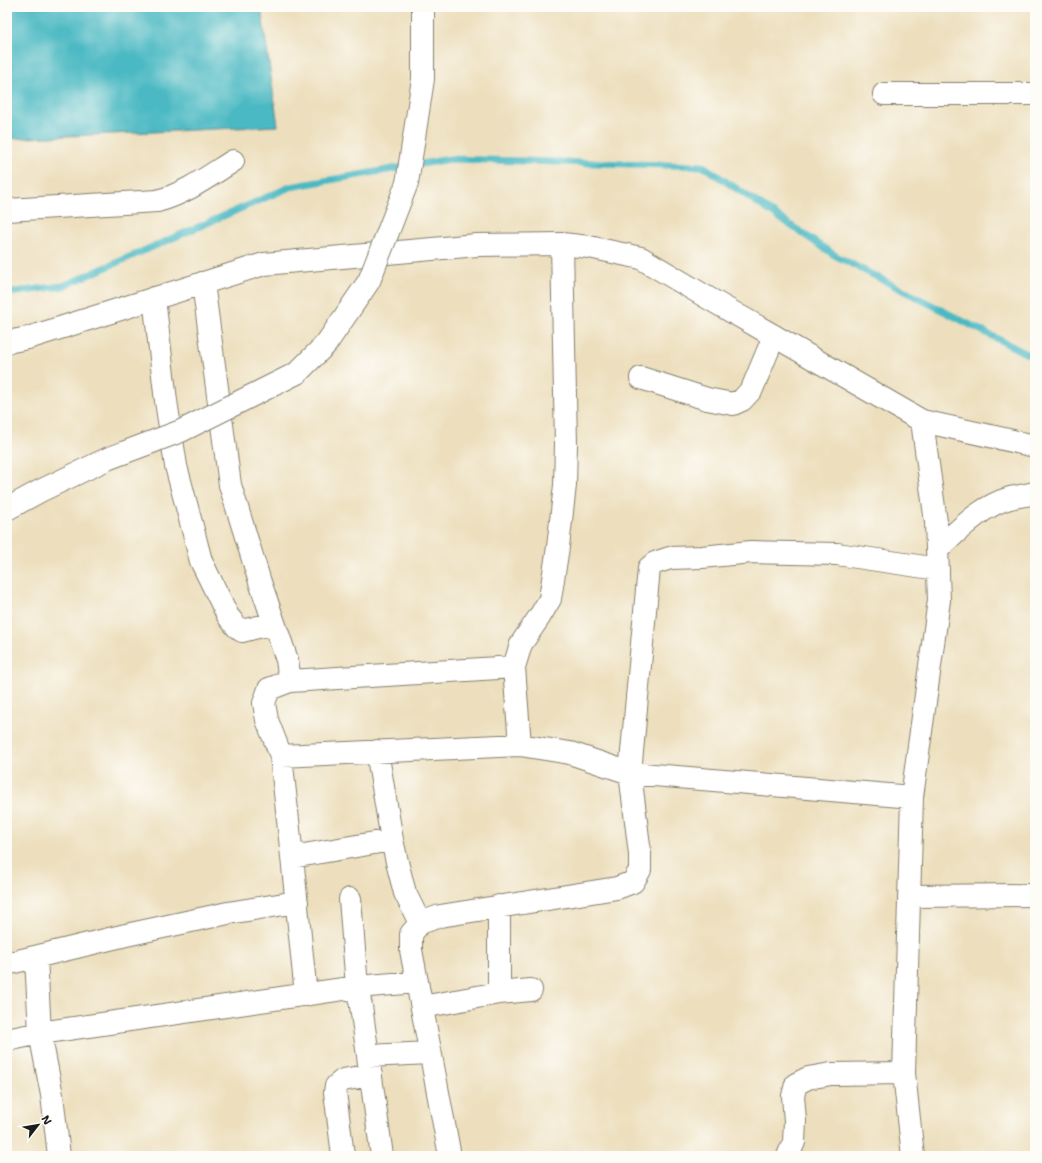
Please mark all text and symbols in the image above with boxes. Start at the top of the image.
north arrow [18,1105,58,1145]
text: N [37,1113,55,1128]

